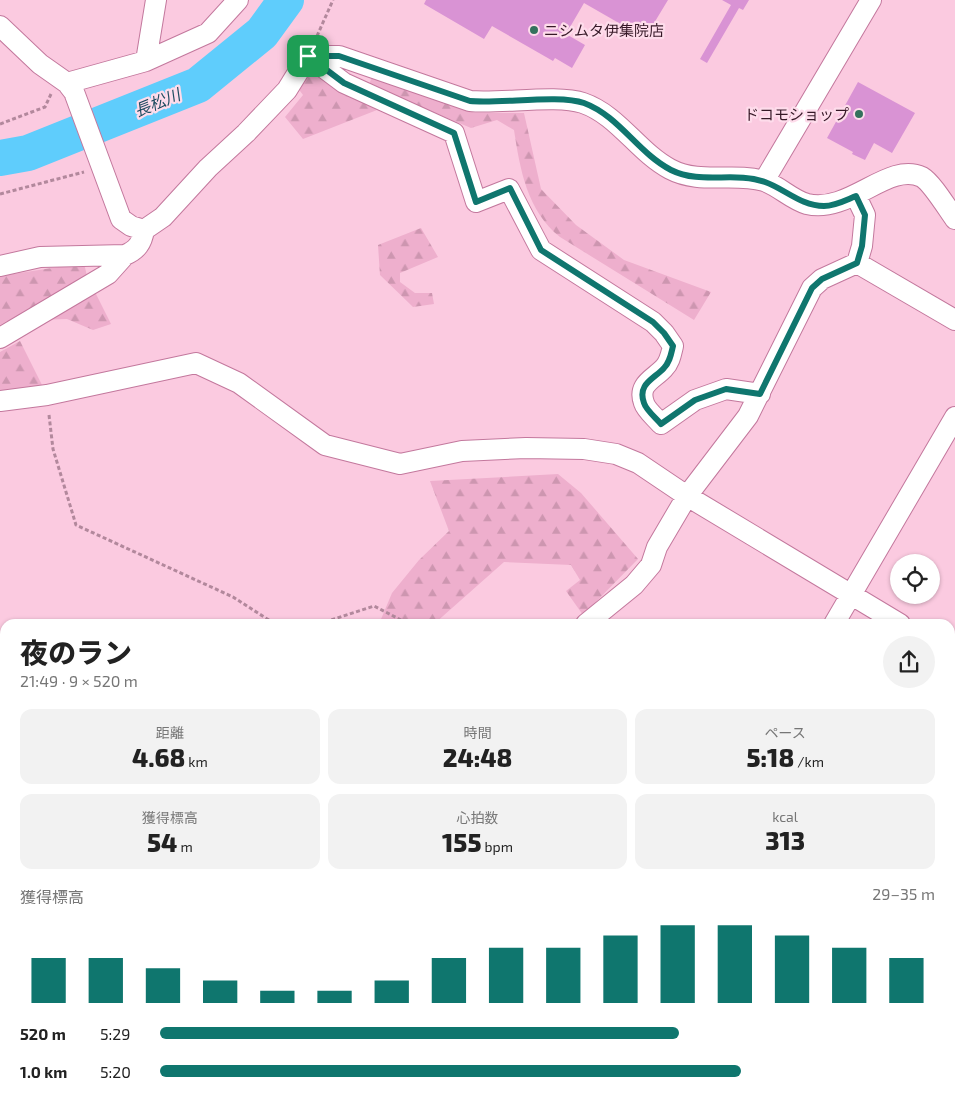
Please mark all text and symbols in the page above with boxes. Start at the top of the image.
place label: ニシムタ伊集院店 [544,21,664,39]
marker: ニシムタ伊集院店 [528,24,540,36]
pin [287,35,329,77]
icon: arrive [294,42,322,70]
water label: 長松川 [131,83,185,120]
place label: ドコモショップ [744,105,849,123]
marker: ドコモショップ [853,108,865,120]
map controls [890,554,940,604]
button: locate [890,554,940,604]
text: 夜のラン [20,635,132,669]
button: share [883,636,935,688]
text: 21:49 · 9 × 520 m [20,671,138,690]
text: 距離 [156,724,184,741]
text: 時間 [463,724,491,741]
text: ペース [765,724,806,741]
text: 4.68 [132,742,185,772]
text: 24:48 [443,742,512,772]
text: 5:18 [746,742,794,772]
text: km [185,753,208,770]
text: /km [794,753,824,770]
text: kcal [772,808,798,825]
text: 獲得標高 [142,809,198,826]
text: 心拍数 [456,809,498,826]
text: 313 [765,825,805,855]
text: 54 [147,827,177,857]
text: 155 [442,827,481,857]
text: m [177,838,193,855]
text: bpm [481,838,513,855]
text: 29–35 m [872,884,935,903]
text: 獲得標高 [20,887,84,906]
text: 520 m [20,1024,66,1043]
text: 5:29 [100,1024,131,1043]
text: 1.0 km [20,1062,67,1081]
text: 5:20 [100,1062,131,1081]

